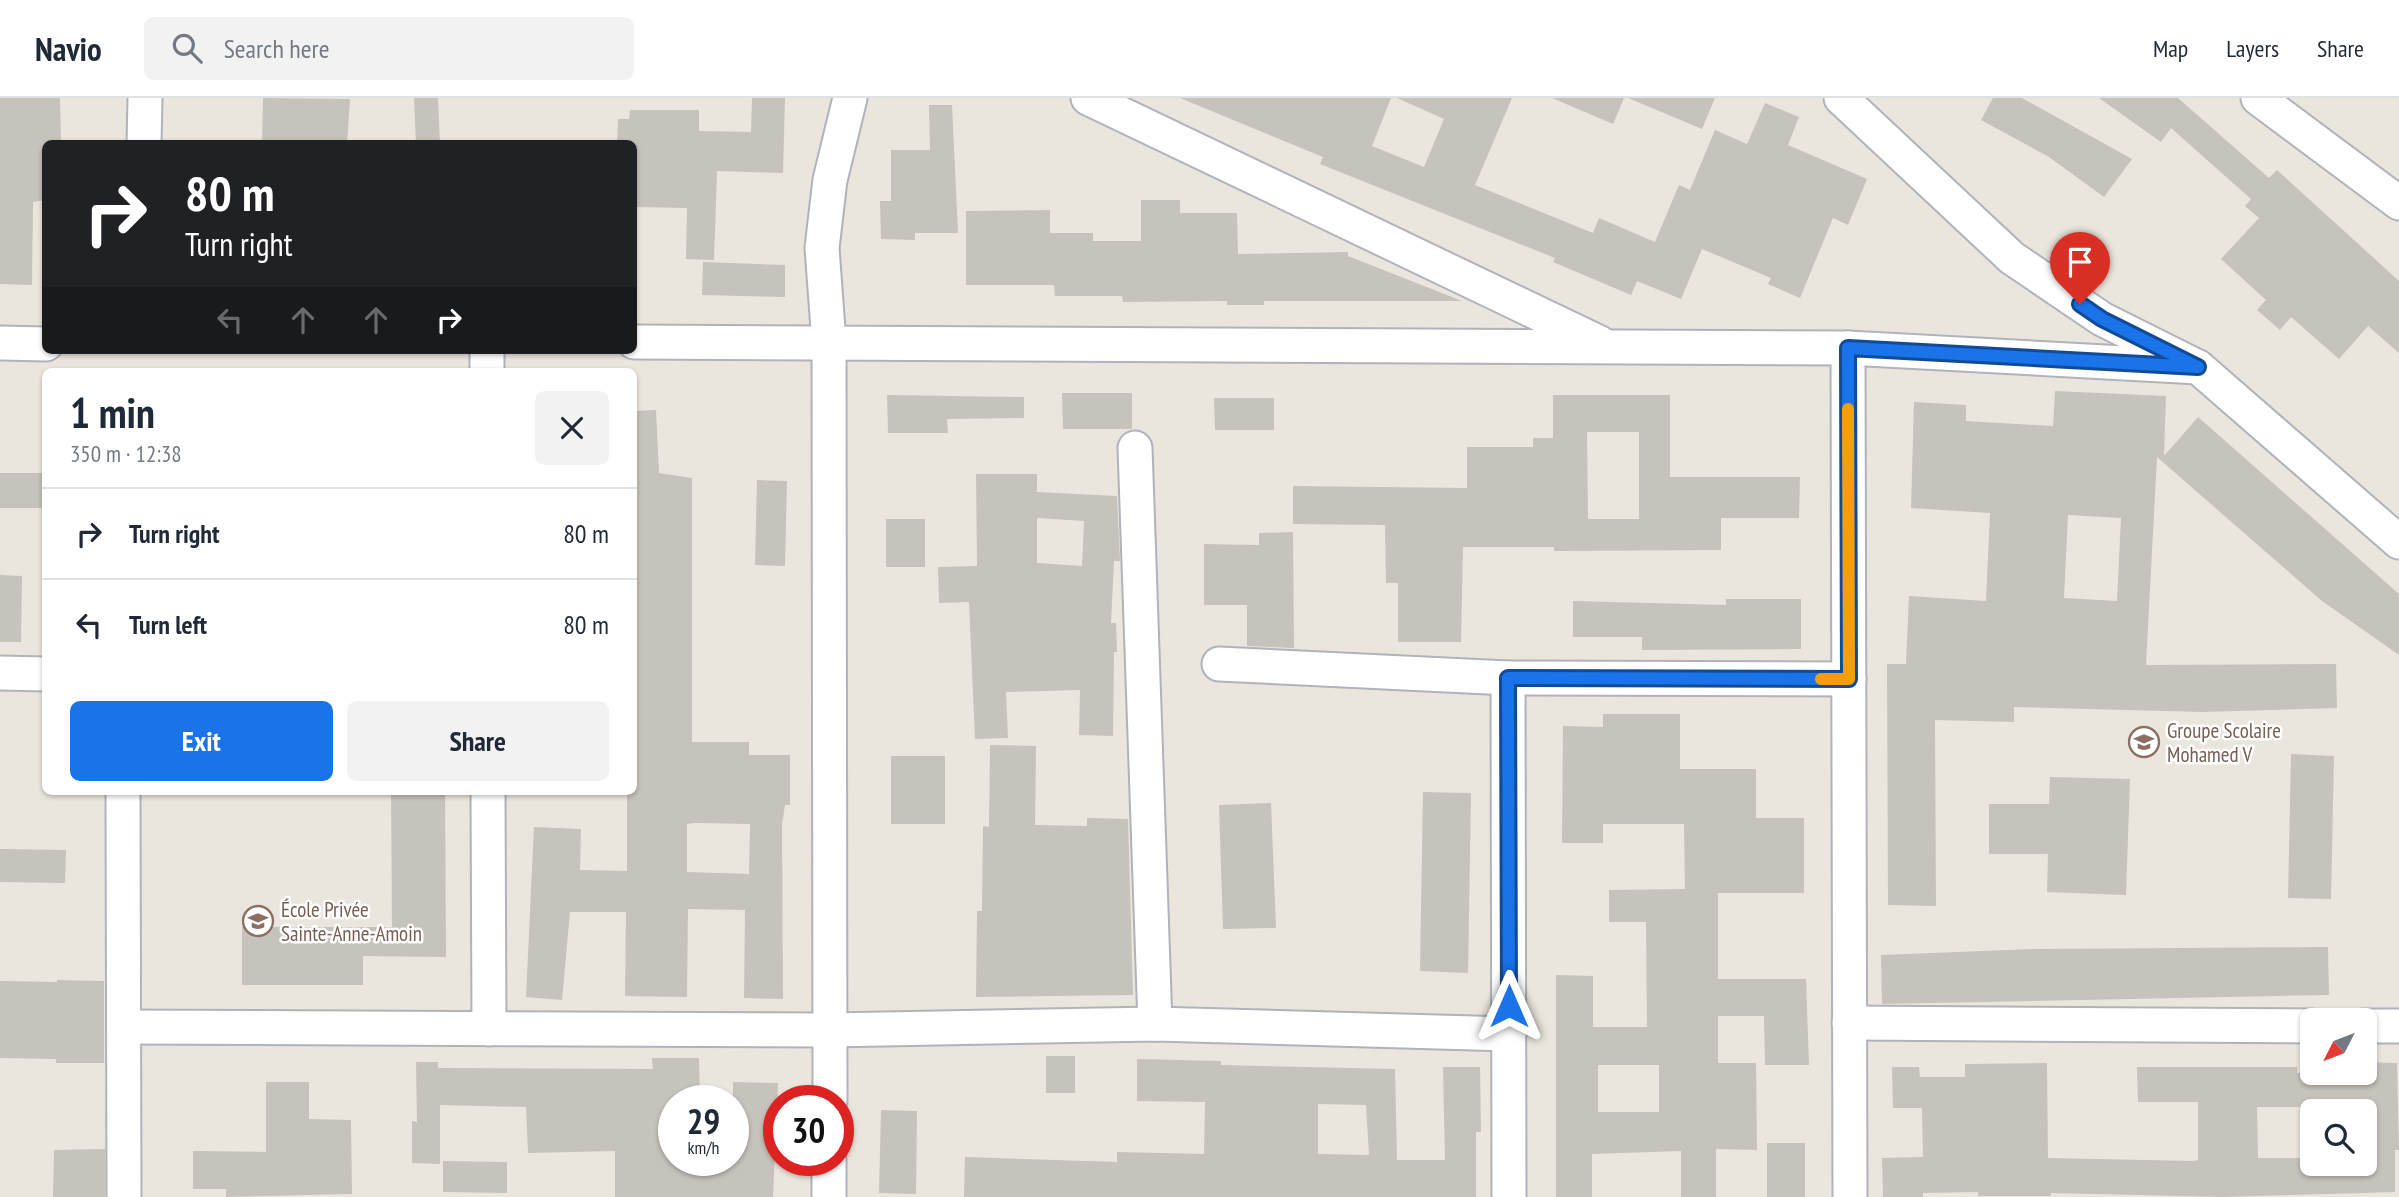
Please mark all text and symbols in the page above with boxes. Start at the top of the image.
search box [144,17,634,80]
text: Navio [35,27,102,70]
icon: search [168,29,206,67]
text: Search here [224,32,329,65]
text: Map [2153,33,2188,64]
text: Layers [2226,33,2279,64]
text: Share [2317,33,2364,64]
text: 80 m [185,161,274,225]
icon: right [70,168,161,259]
text: Turn right [185,223,293,265]
pin [2050,232,2110,304]
icon: arrive [2061,243,2099,281]
icon: left [211,301,249,339]
icon: ahead [284,301,322,339]
icon: ahead [357,301,395,339]
icon: right [430,301,468,339]
text: 1 min [70,385,155,440]
button: close [535,391,609,465]
text: 350 m · 12:38 [70,439,182,468]
icon: right [70,515,108,553]
text: Turn right [129,517,220,550]
text: 80 m [563,517,609,550]
icon: left [70,606,108,644]
text: Turn left [129,608,207,641]
text: 80 m [563,608,609,641]
button: Exit [70,701,333,781]
button: Share [347,701,609,781]
place label: Groupe Scolaire Mohamed V [2167,717,2281,768]
school or university icon: Groupe Scolaire Mohamed V [2127,725,2161,759]
place label: École Privée Sainte-Anne-Amoin [281,896,422,947]
school or university icon: École Privée Sainte-Anne-Amoin [241,904,275,938]
position arrow [1472,969,1546,1043]
north arrow [2300,1008,2376,1085]
map controls [2300,1008,2377,1176]
speed limit sign: 30 [763,1085,854,1176]
text: 29 [687,1098,720,1144]
button: search [2300,1099,2377,1176]
text: km/h [688,1136,719,1159]

